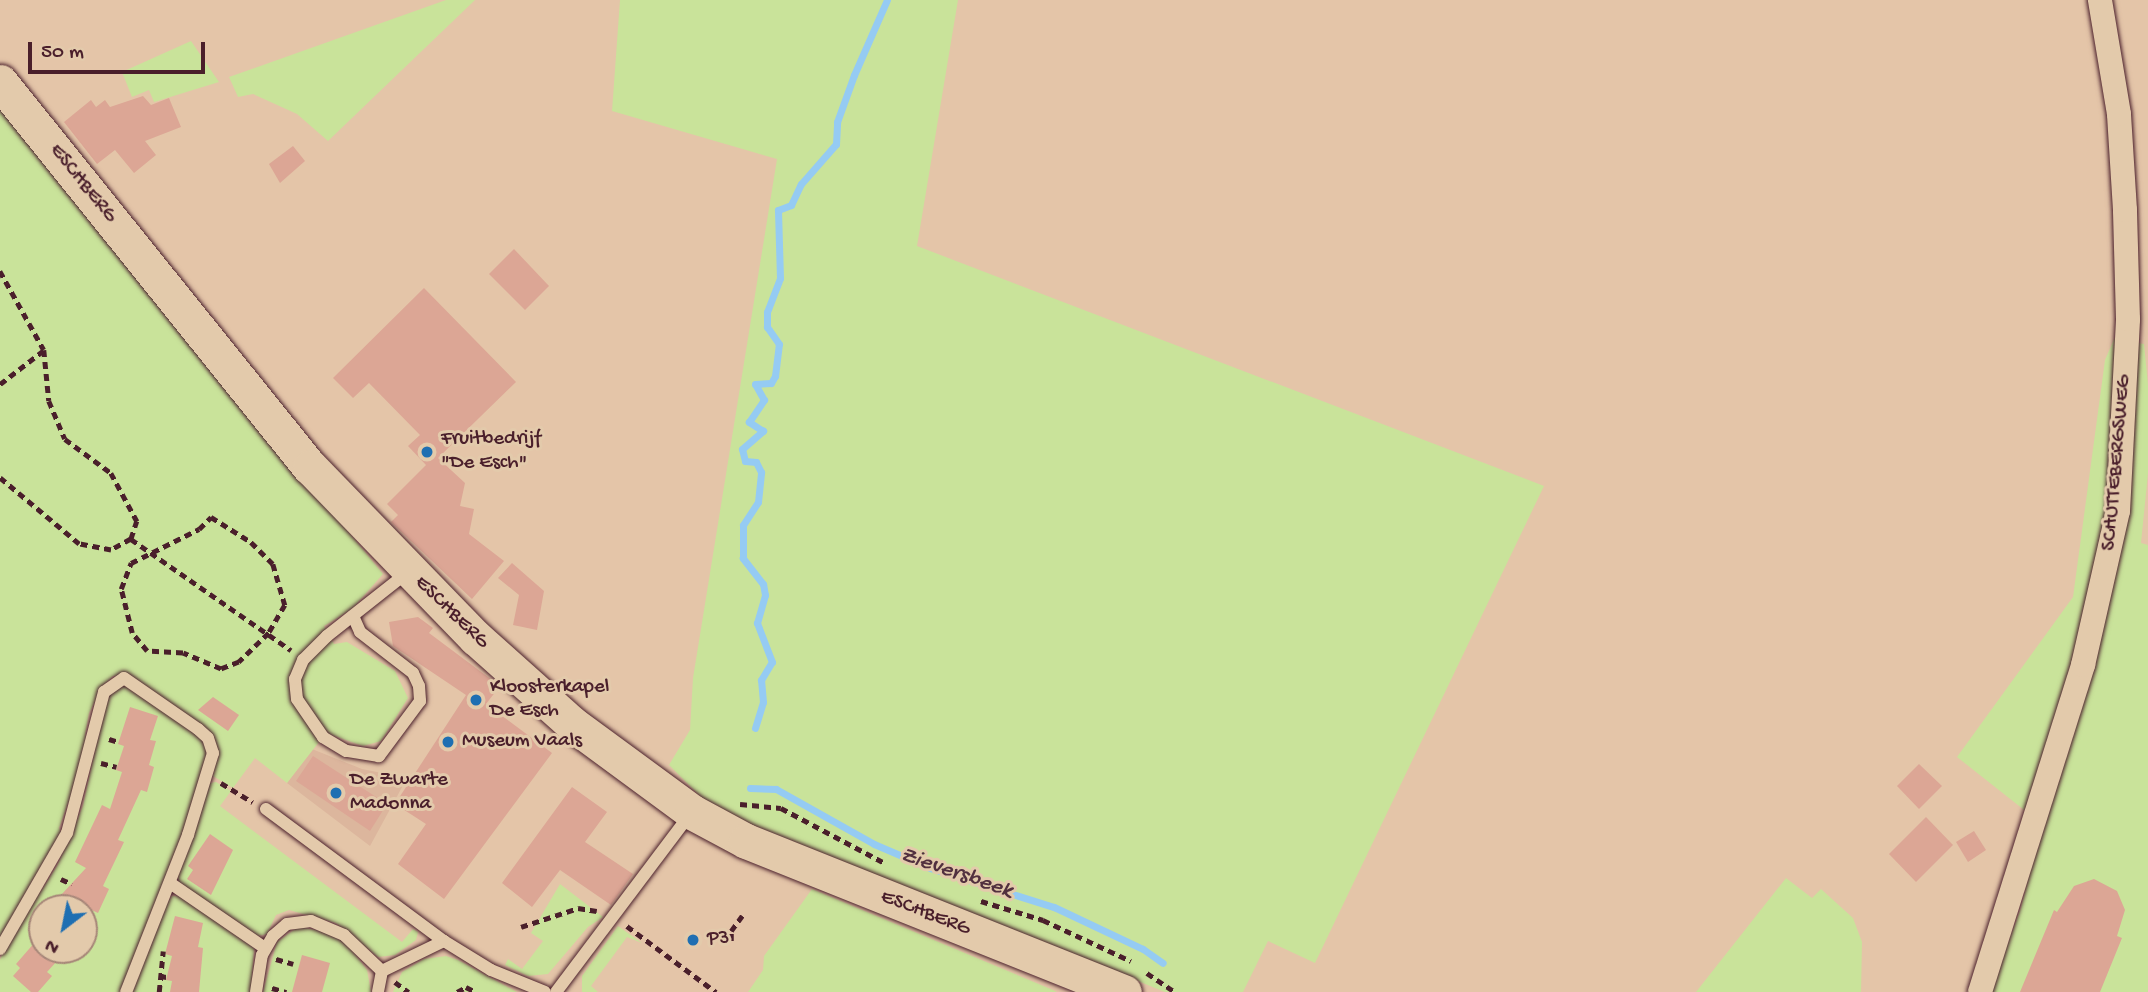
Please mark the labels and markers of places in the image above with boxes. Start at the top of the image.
place label: Fruitbedrijf "De Esch" [441,427,541,477]
marker: Fruitbedrijf "De Esch" [419,444,435,460]
place label: Kloosterkapel De Esch [490,675,609,725]
marker: Kloosterkapel De Esch [468,692,484,708]
place label: Museum Vaals [462,729,582,755]
marker: Museum Vaals [440,734,456,750]
place label: De Zwarte Madonna [350,768,448,818]
marker: De Zwarte Madonna [328,785,344,801]
place label: P3 [707,927,729,953]
marker: P3 [685,932,701,948]

